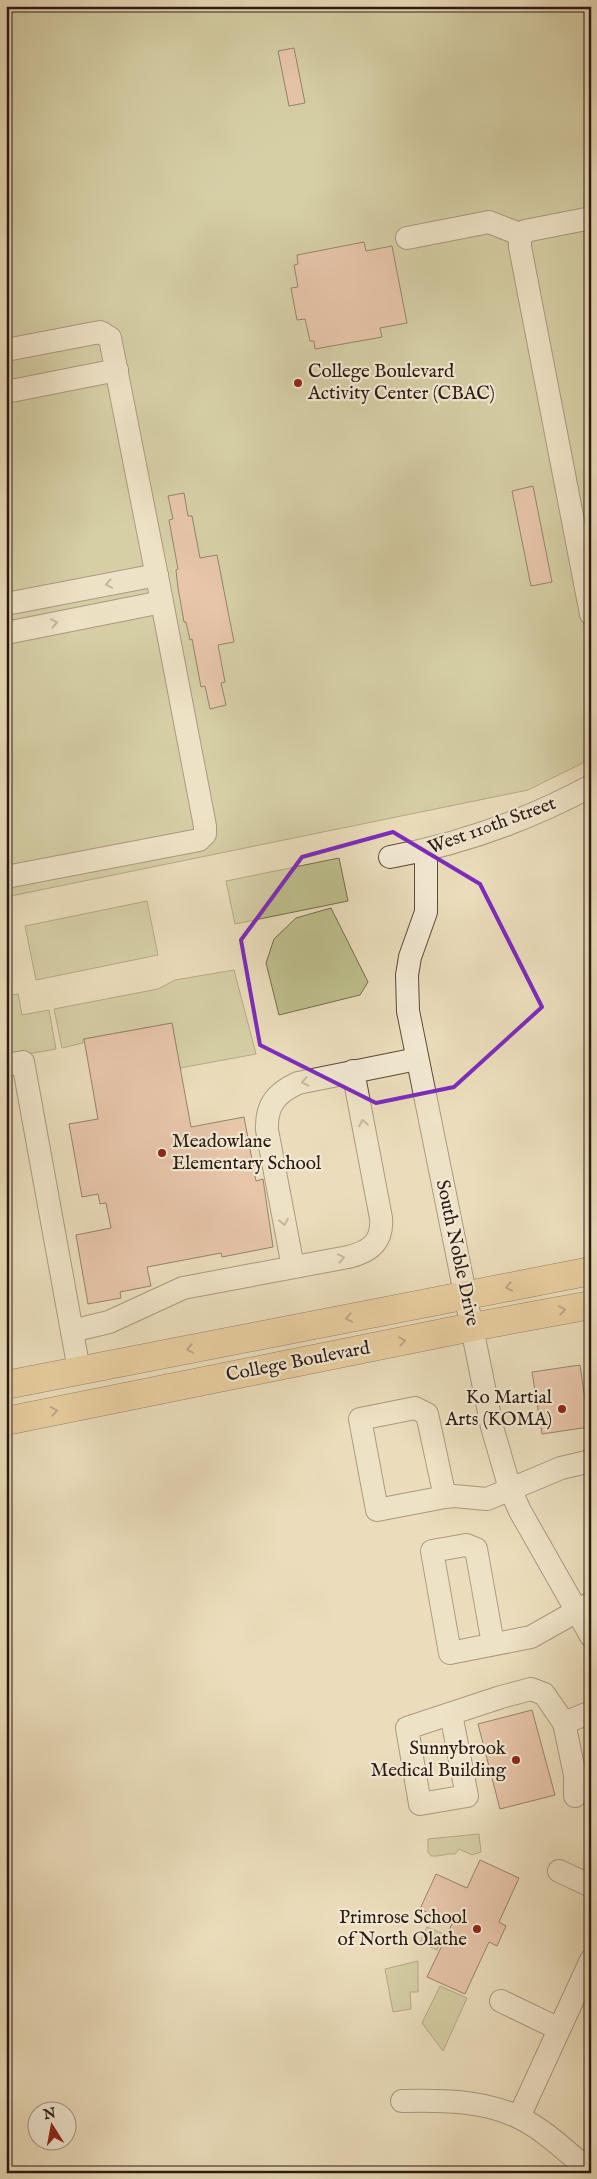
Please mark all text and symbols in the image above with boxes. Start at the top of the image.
place label: College Boulevard Activity Center (CBAC) [307,360,495,406]
marker: College Boulevard Activity Center (CBAC) [292,377,304,389]
one-way arrow [105,578,113,589]
one-way arrow [50,619,59,629]
street label: West 110th Street [425,792,560,860]
one-way arrow [301,1076,310,1087]
one-way arrow [358,1119,368,1127]
place label: Meadowlane Elementary School [172,1130,322,1176]
marker: Meadowlane Elementary School [156,1147,168,1159]
street label: South Noble Drive [430,1178,484,1329]
one-way arrow [279,1217,289,1226]
one-way arrow [336,1254,345,1264]
one-way arrow [504,1281,513,1292]
one-way arrow [557,1306,566,1316]
one-way arrow [345,1312,354,1323]
street label: College Boulevard [224,1336,373,1388]
one-way arrow [398,1336,406,1347]
one-way arrow [185,1343,194,1354]
place label: Ko Martial Arts (KOMA) [444,1386,553,1432]
marker: Ko Martial Arts (KOMA) [556,1403,568,1415]
one-way arrow [50,1406,58,1417]
place label: Sunnybrook Medical Building [370,1737,507,1783]
marker: Sunnybrook Medical Building [510,1754,522,1766]
place label: Primrose School of North Olathe [337,1906,468,1952]
marker: Primrose School of North Olathe [471,1923,483,1935]
north arrow [28,2102,78,2152]
text: N [41,2104,57,2124]

